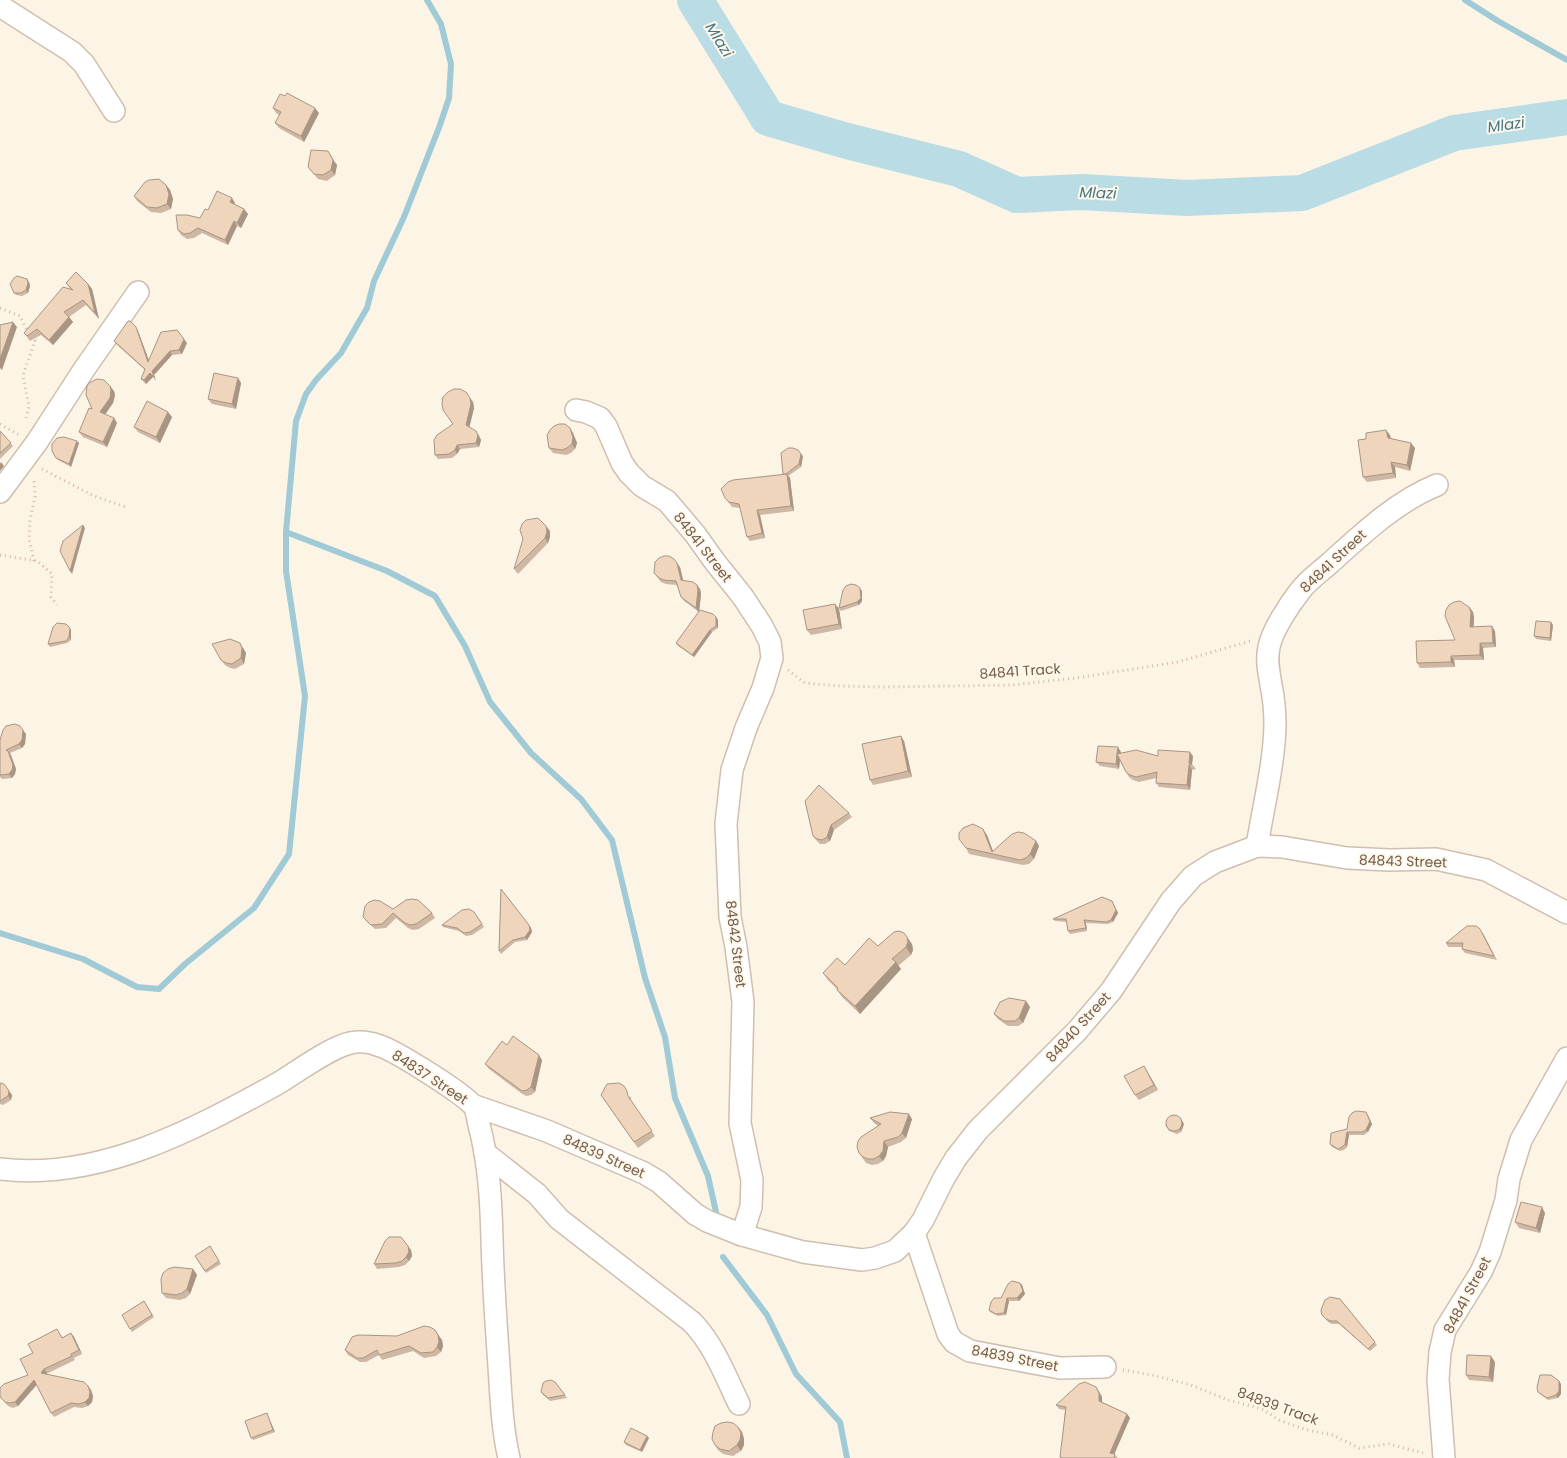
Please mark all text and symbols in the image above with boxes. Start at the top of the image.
water label: Mlazi [701,18,738,61]
water label: Mlazi [1486,111,1526,137]
water label: Mlazi [1079,181,1117,204]
street label: 84841 Street [669,508,737,586]
street label: 84841 Street [1295,525,1371,597]
street label: 84841 Track [979,658,1062,684]
street label: 84843 Street [1359,849,1447,873]
street label: 84842 Street [721,899,751,989]
street label: 84840 Street [1041,987,1115,1067]
street label: 84837 Street [388,1045,472,1109]
street label: 84839 Street [560,1129,648,1183]
street label: 84841 Street [1438,1253,1496,1337]
street label: 84839 Street [970,1340,1060,1376]
street label: 84839 Track [1235,1382,1322,1430]

